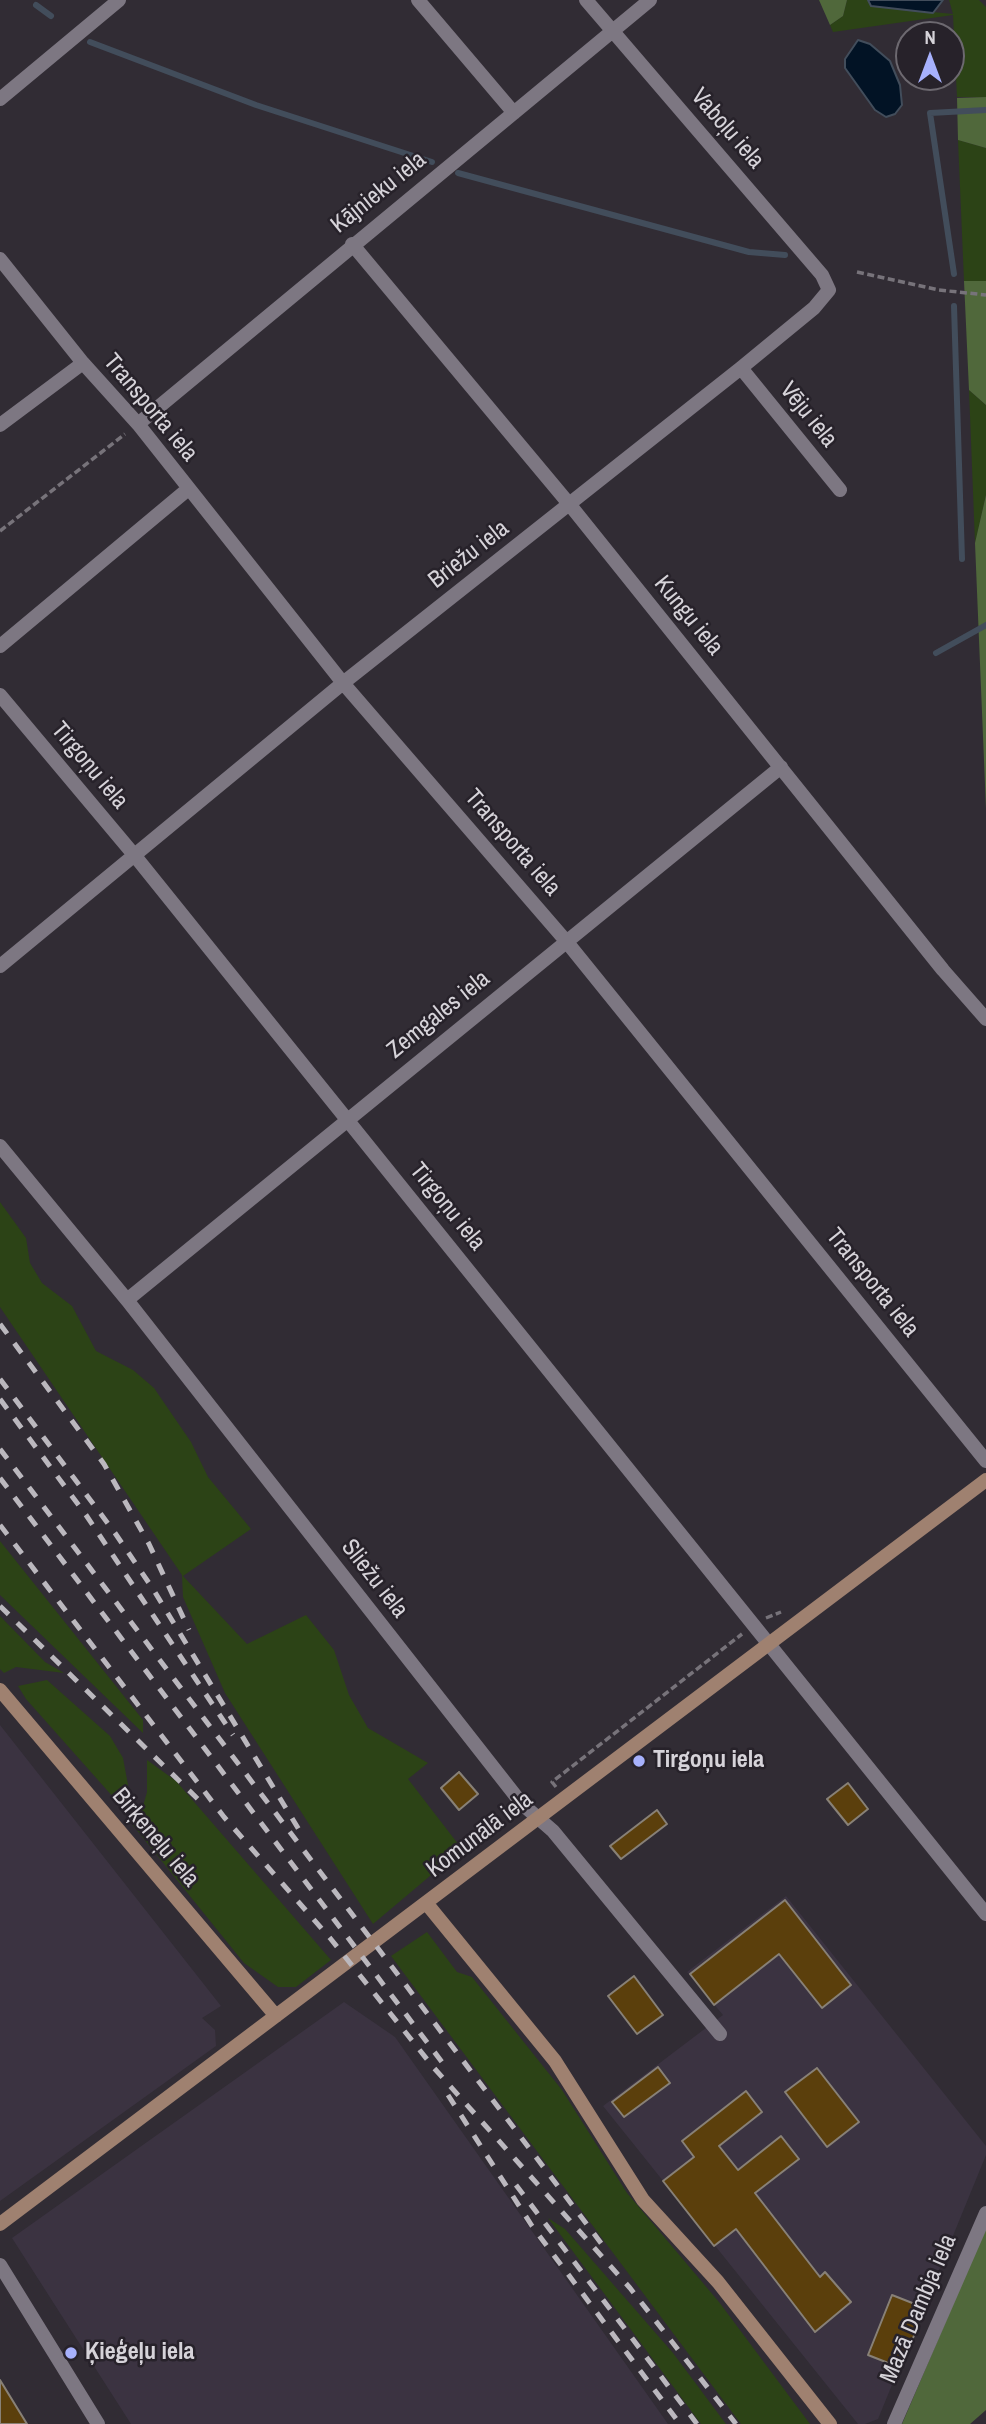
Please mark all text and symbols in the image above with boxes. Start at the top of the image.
north arrow [895,21,965,91]
text: N [924,24,936,50]
street label: Vaboļu iela [684,83,770,175]
street label: Kājnieku iela [326,146,432,240]
street label: Transporta iela [97,348,203,468]
street label: Vēju iela [773,377,843,453]
street label: Briežu iela [423,515,515,595]
street label: Kungu iela [647,570,729,662]
street label: Tirgoņu iela [44,717,134,815]
street label: Transporta iela [458,784,566,902]
street label: Zemgales iela [382,965,496,1065]
street label: Tirgoņu iela [403,1157,491,1257]
street label: Transporta iela [819,1223,925,1343]
street label: Sliežu iela [334,1534,414,1624]
place label: Tirgoņu iela [653,1747,764,1775]
marker: Tirgoņu iela [631,1753,647,1769]
street label: Birķeneļu iela [105,1783,205,1893]
street label: Komunālā iela [421,1786,539,1884]
street label: Mazā Dambja iela [875,2230,963,2388]
place label: Ķieģeļu iela [85,2339,194,2367]
marker: Ķieģeļu iela [63,2345,79,2361]

